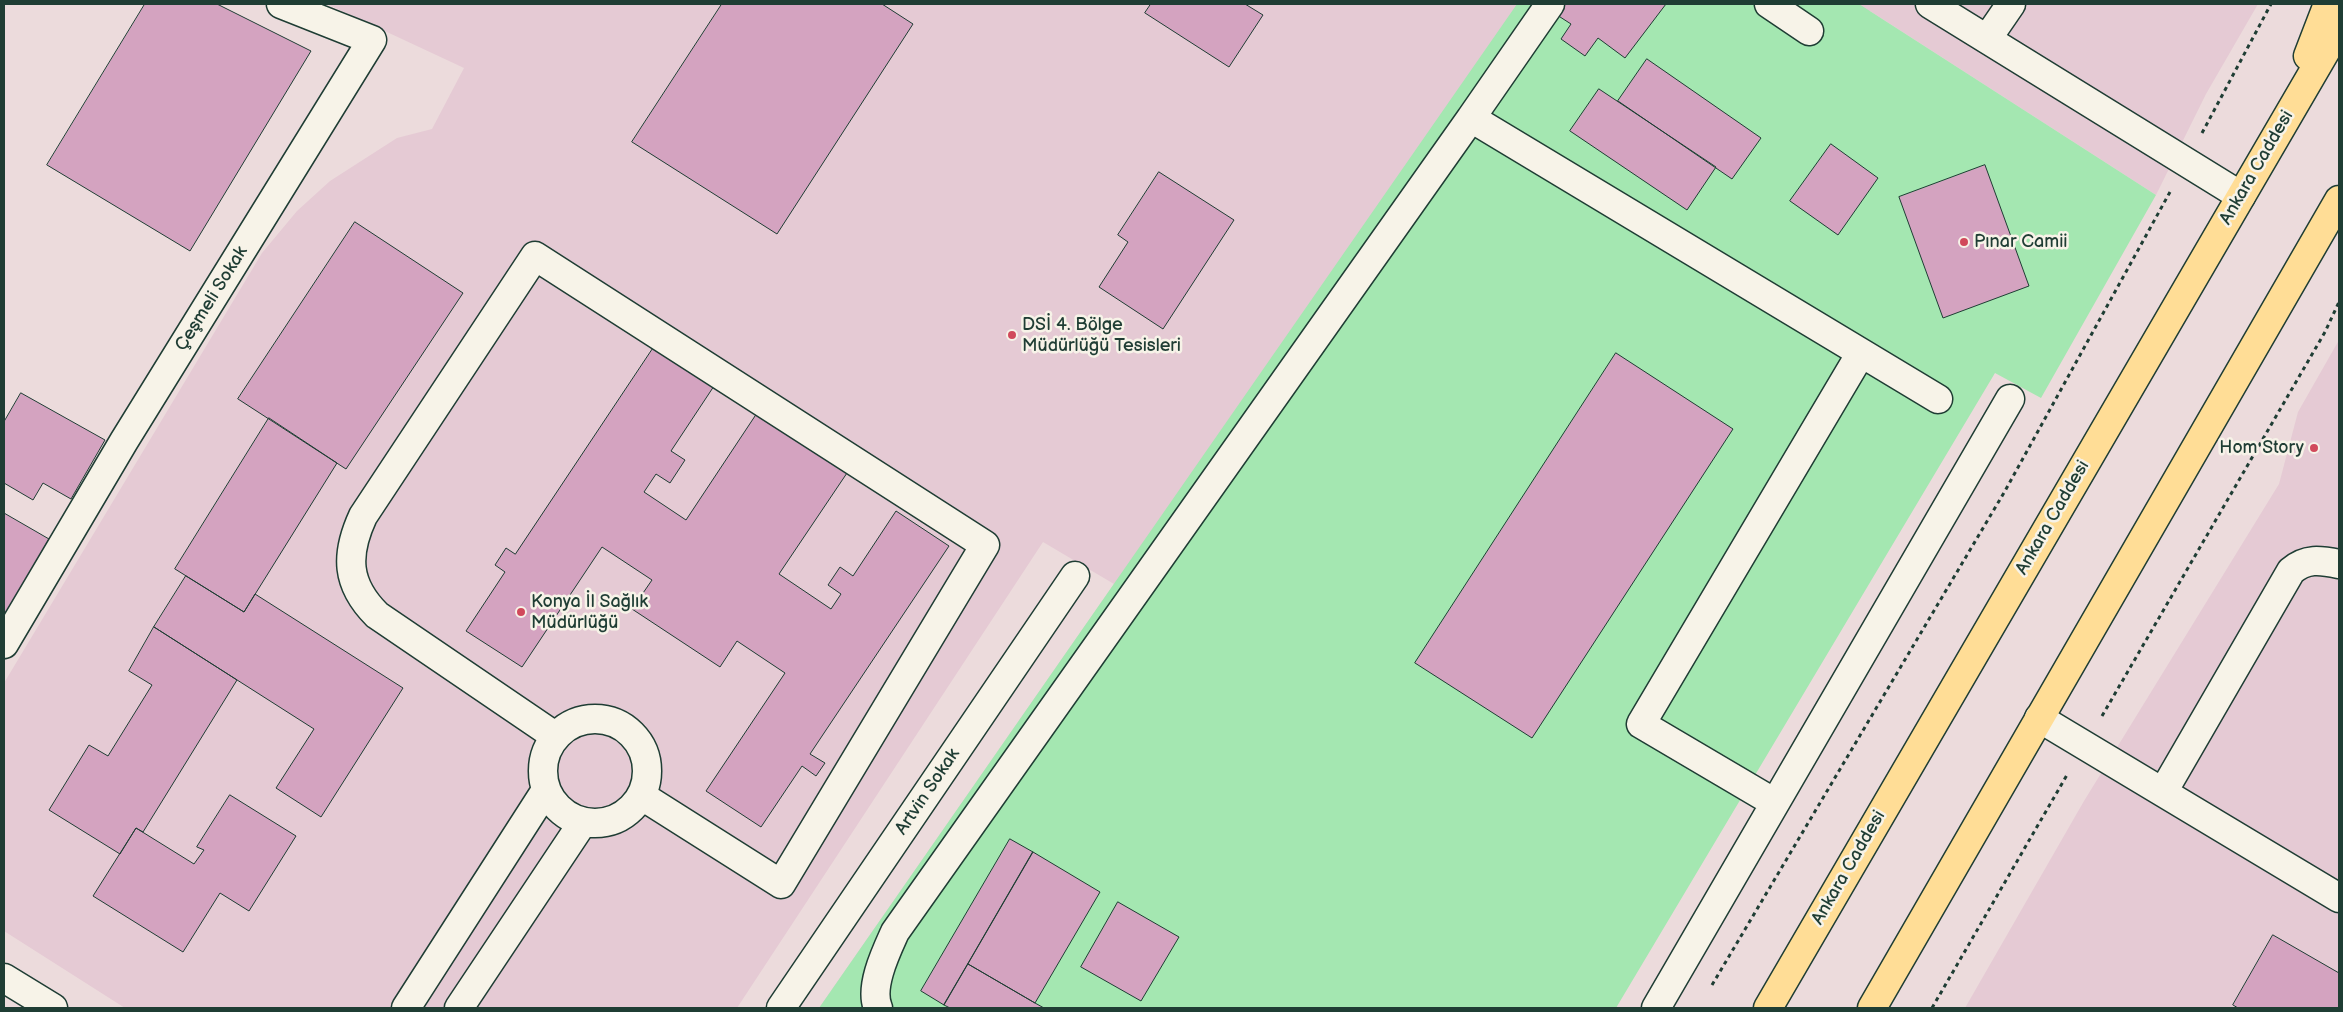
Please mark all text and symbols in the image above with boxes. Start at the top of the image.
street label: Ankara Caddesi [2216,107,2298,229]
place label: Pınar Camii [1974,231,2068,253]
marker: Pınar Camii [1958,236,1970,248]
street label: Çeşmeli Sokak [171,243,253,355]
place label: DSİ 4. Bölge Müdürlüğü Tesisleri [1022,314,1181,356]
marker: DSİ 4. Bölge Müdürlüğü Tesisleri [1006,329,1018,341]
place label: Hom Story [2219,437,2304,459]
marker: Hom Story [2308,442,2320,454]
street label: Ankara Caddesi [2012,457,2094,579]
place label: Konya İl Sağlık Müdürlüğü [531,591,648,634]
marker: Konya İl Sağlık Müdürlüğü [515,606,527,618]
street label: Artvin Sokak [891,745,965,839]
street label: Ankara Caddesi [1808,807,1890,929]

